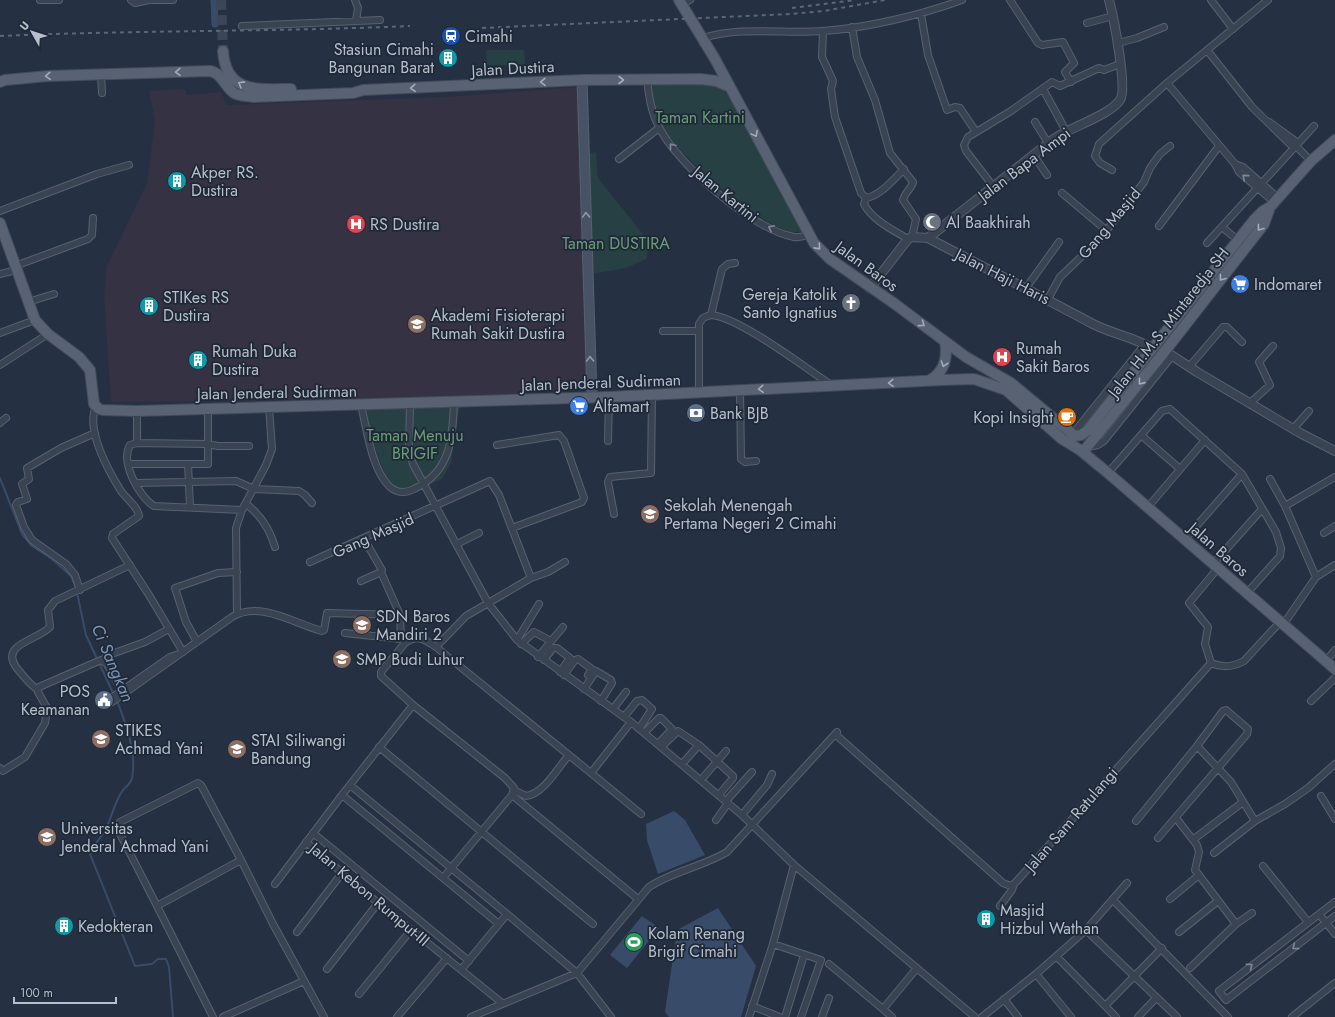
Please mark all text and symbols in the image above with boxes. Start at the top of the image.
north arrow [12,12,52,52]
text: U [16,18,33,34]
station icon: Cimahi [440,25,462,47]
place label: Cimahi [465,25,513,48]
place label: Stasiun Cimahi Bangunan Barat [329,38,434,79]
building icon: Stasiun Cimahi Bangunan Barat [437,47,459,69]
street label: Jalan Dustira [469,55,555,82]
one-way arrow [175,68,181,76]
one-way arrow [45,71,51,80]
one-way arrow [618,76,624,84]
one-way arrow [540,77,546,86]
one-way arrow [238,81,245,89]
one-way arrow [410,83,416,92]
park label: Taman Kartini [655,106,745,129]
street label: Jalan Bapa Ampi [972,122,1075,208]
one-way arrow [750,130,757,137]
one-way arrow [670,143,677,150]
street label: Jalan Kartini [686,159,764,228]
place label: Akper RS. Dustira [191,161,259,202]
building icon: Akper RS. Dustira [166,170,188,192]
one-way arrow [1242,175,1250,182]
street label: Gang Masjid [1073,183,1146,264]
mosque icon: Al Baakhirah [921,211,943,233]
place label: Al Baakhirah [946,211,1031,234]
one-way arrow [582,212,590,218]
hospital icon: RS Dustira [345,213,367,235]
place label: RS Dustira [370,213,439,236]
one-way arrow [1257,224,1265,231]
one-way arrow [768,225,776,233]
park label: Taman DUSTIRA [562,232,670,255]
street label: Jalan Baros [829,234,903,297]
one-way arrow [813,242,821,250]
street label: Jalan Haji Haris [950,242,1054,310]
street label: Jalan H.M.S. Mintaredja SH [1101,242,1234,404]
one-way arrow [1219,273,1226,280]
supermarket icon: Indomaret [1229,273,1251,295]
place label: Indomaret [1254,273,1322,296]
place label: Gereja Katolik Santo Ignatius [742,283,838,324]
place label: STIKes RS Dustira [163,286,229,327]
church icon: Gereja Katolik Santo Ignatius [840,292,862,314]
building icon: STIKes RS Dustira [138,295,160,317]
place label: Akademi Fisioterapi Rumah Sakit Dustira [431,304,565,345]
school or university icon: Akademi Fisioterapi Rumah Sakit Dustira [406,313,428,335]
one-way arrow [918,320,925,327]
place label: Rumah Sakit Baros [1016,337,1089,378]
place label: Rumah Duka Dustira [212,340,297,381]
hospital icon: Rumah Sakit Baros [991,346,1013,368]
building icon: Rumah Duka Dustira [187,349,209,371]
one-way arrow [586,356,595,362]
one-way arrow [940,361,948,368]
street label: Jalan Jenderal Sudirman [519,368,681,397]
one-way arrow [1138,377,1145,384]
one-way arrow [888,379,894,387]
street label: Jalan Jenderal Sudirman [195,380,357,405]
one-way arrow [758,384,764,393]
supermarket icon: Alfamart [568,395,590,417]
place label: Alfamart [593,395,649,418]
bank icon: Bank BJB [685,402,707,424]
place label: Bank BJB [710,402,769,425]
place label: Kopi Insight [973,406,1053,429]
cafe icon: Kopi Insight [1056,406,1078,428]
park label: Taman Menuju BRIGIF [366,424,464,465]
place label: Sekolah Menengah Pertama Negeri 2 Cimahi [664,494,837,535]
school or university icon: Sekolah Menengah Pertama Negeri 2 Cimahi [639,503,661,525]
street label: Gang Masjid [329,507,418,564]
street label: Jalan Baros [1182,515,1254,582]
place label: SDN Baros Mandiri 2 [376,605,450,646]
school or university icon: SDN Baros Mandiri 2 [351,614,373,636]
water label: Ci Sangkan [86,620,140,706]
school or university icon: SMP Budi Luhur [331,648,353,670]
place label: SMP Budi Luhur [356,648,465,671]
place label: POS Keamanan [21,680,90,721]
public building icon: POS Keamanan [93,689,115,711]
place label: STIKES Achmad Yani [115,719,203,760]
school or university icon: STIKES Achmad Yani [90,728,112,750]
place label: STAI Siliwangi Bandung [251,729,346,770]
school or university icon: STAI Siliwangi Bandung [226,738,248,760]
street label: Jalan Sam Ratulangi [1018,762,1123,878]
place label: Universitas Jenderal Achmad Yani [59,817,209,858]
school or university icon: Universitas Jenderal Achmad Yani [36,826,58,848]
street label: Jalan Kebon Rumput-III [303,836,435,951]
place label: Masjid Hizbul Wathan [1000,899,1099,940]
building icon: Masjid Hizbul Wathan [975,908,997,930]
building icon: Kedokteran [53,915,75,937]
place label: Kedokteran [78,915,153,938]
place label: Kolam Renang Brigif Cimahi [648,922,745,963]
sports icon: Kolam Renang Brigif Cimahi [623,931,645,953]
one-way arrow [1293,942,1300,949]
one-way arrow [1246,964,1253,971]
scale bar [14,979,116,1005]
text: 100 m [20,984,53,1002]

